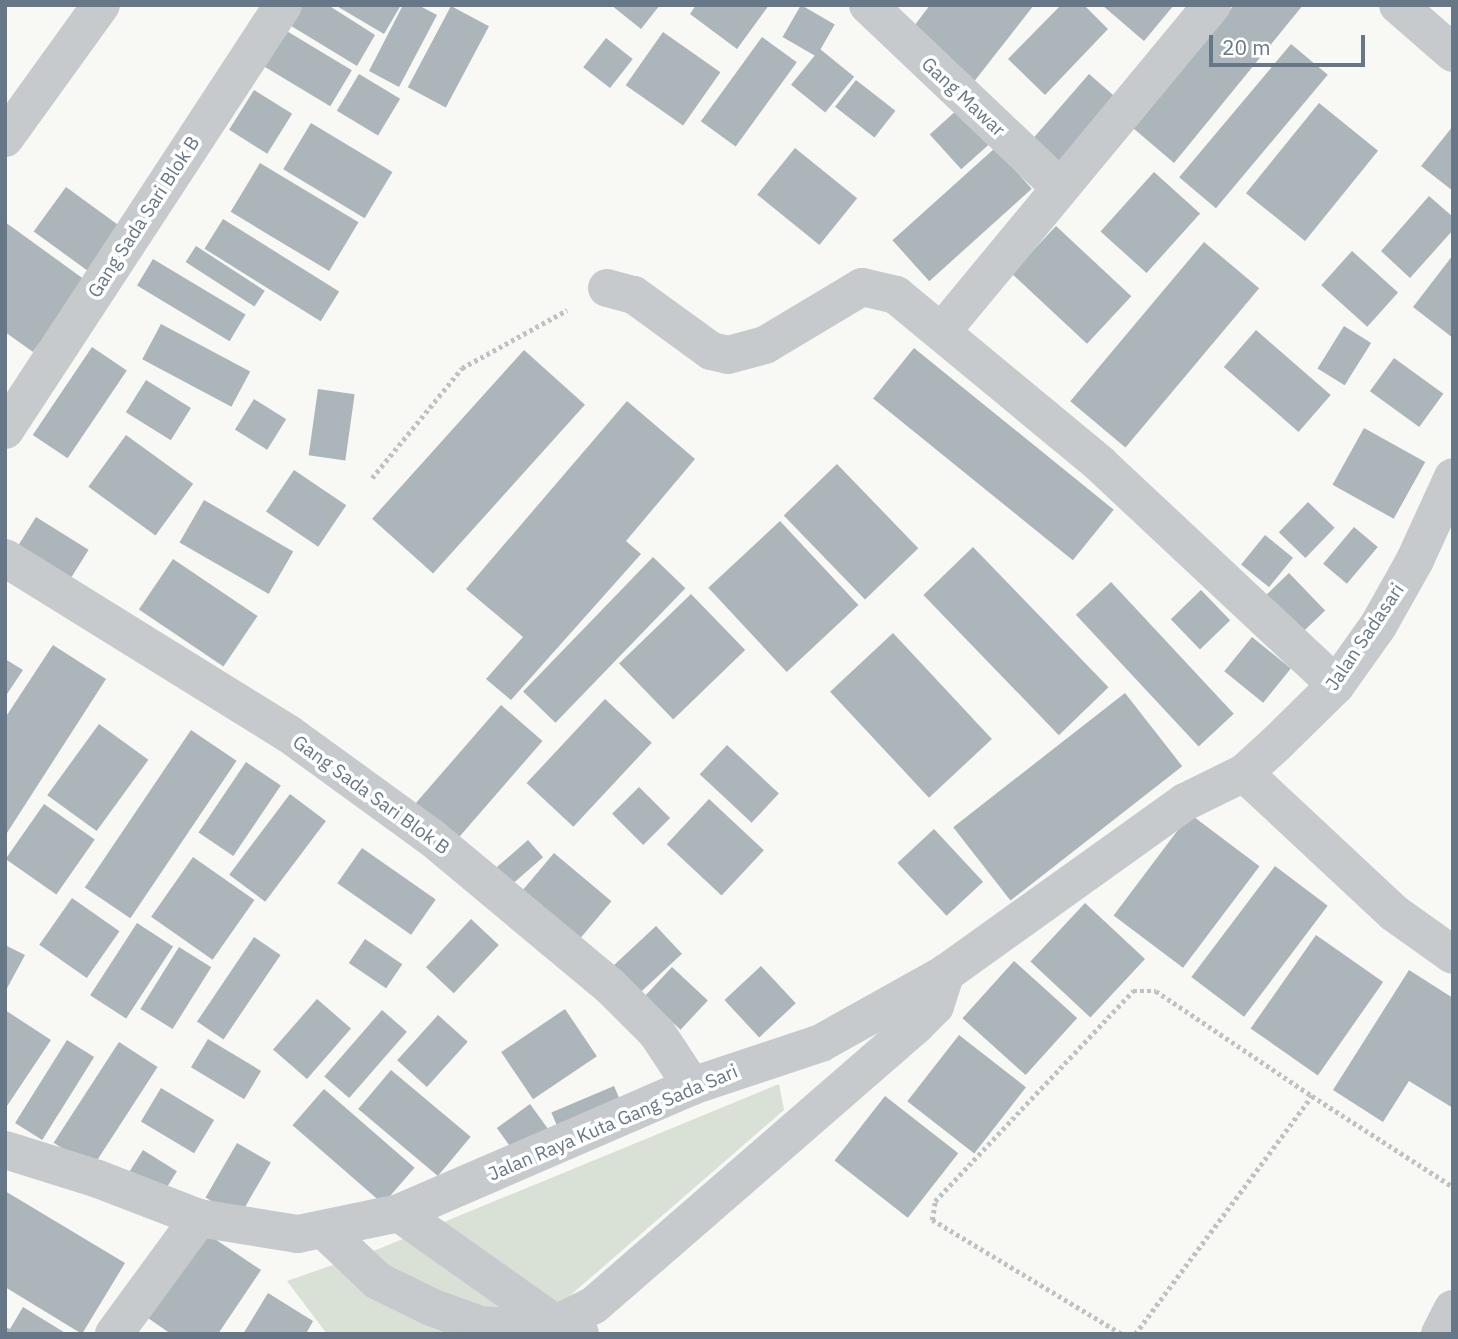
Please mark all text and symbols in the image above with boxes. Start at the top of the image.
scale bar [1213,21,1369,65]
text: 20 m [1222,33,1271,61]
street label: Gang Mawar [917,53,1009,141]
street label: Gang Sada Sari Blok B [83,132,205,302]
street label: Jalan Sadasari [1321,579,1409,695]
street label: Gang Sada Sari Blok B [288,731,454,859]
street label: Jalan Raya Kuta Gang Sada Sari [485,1060,741,1186]

